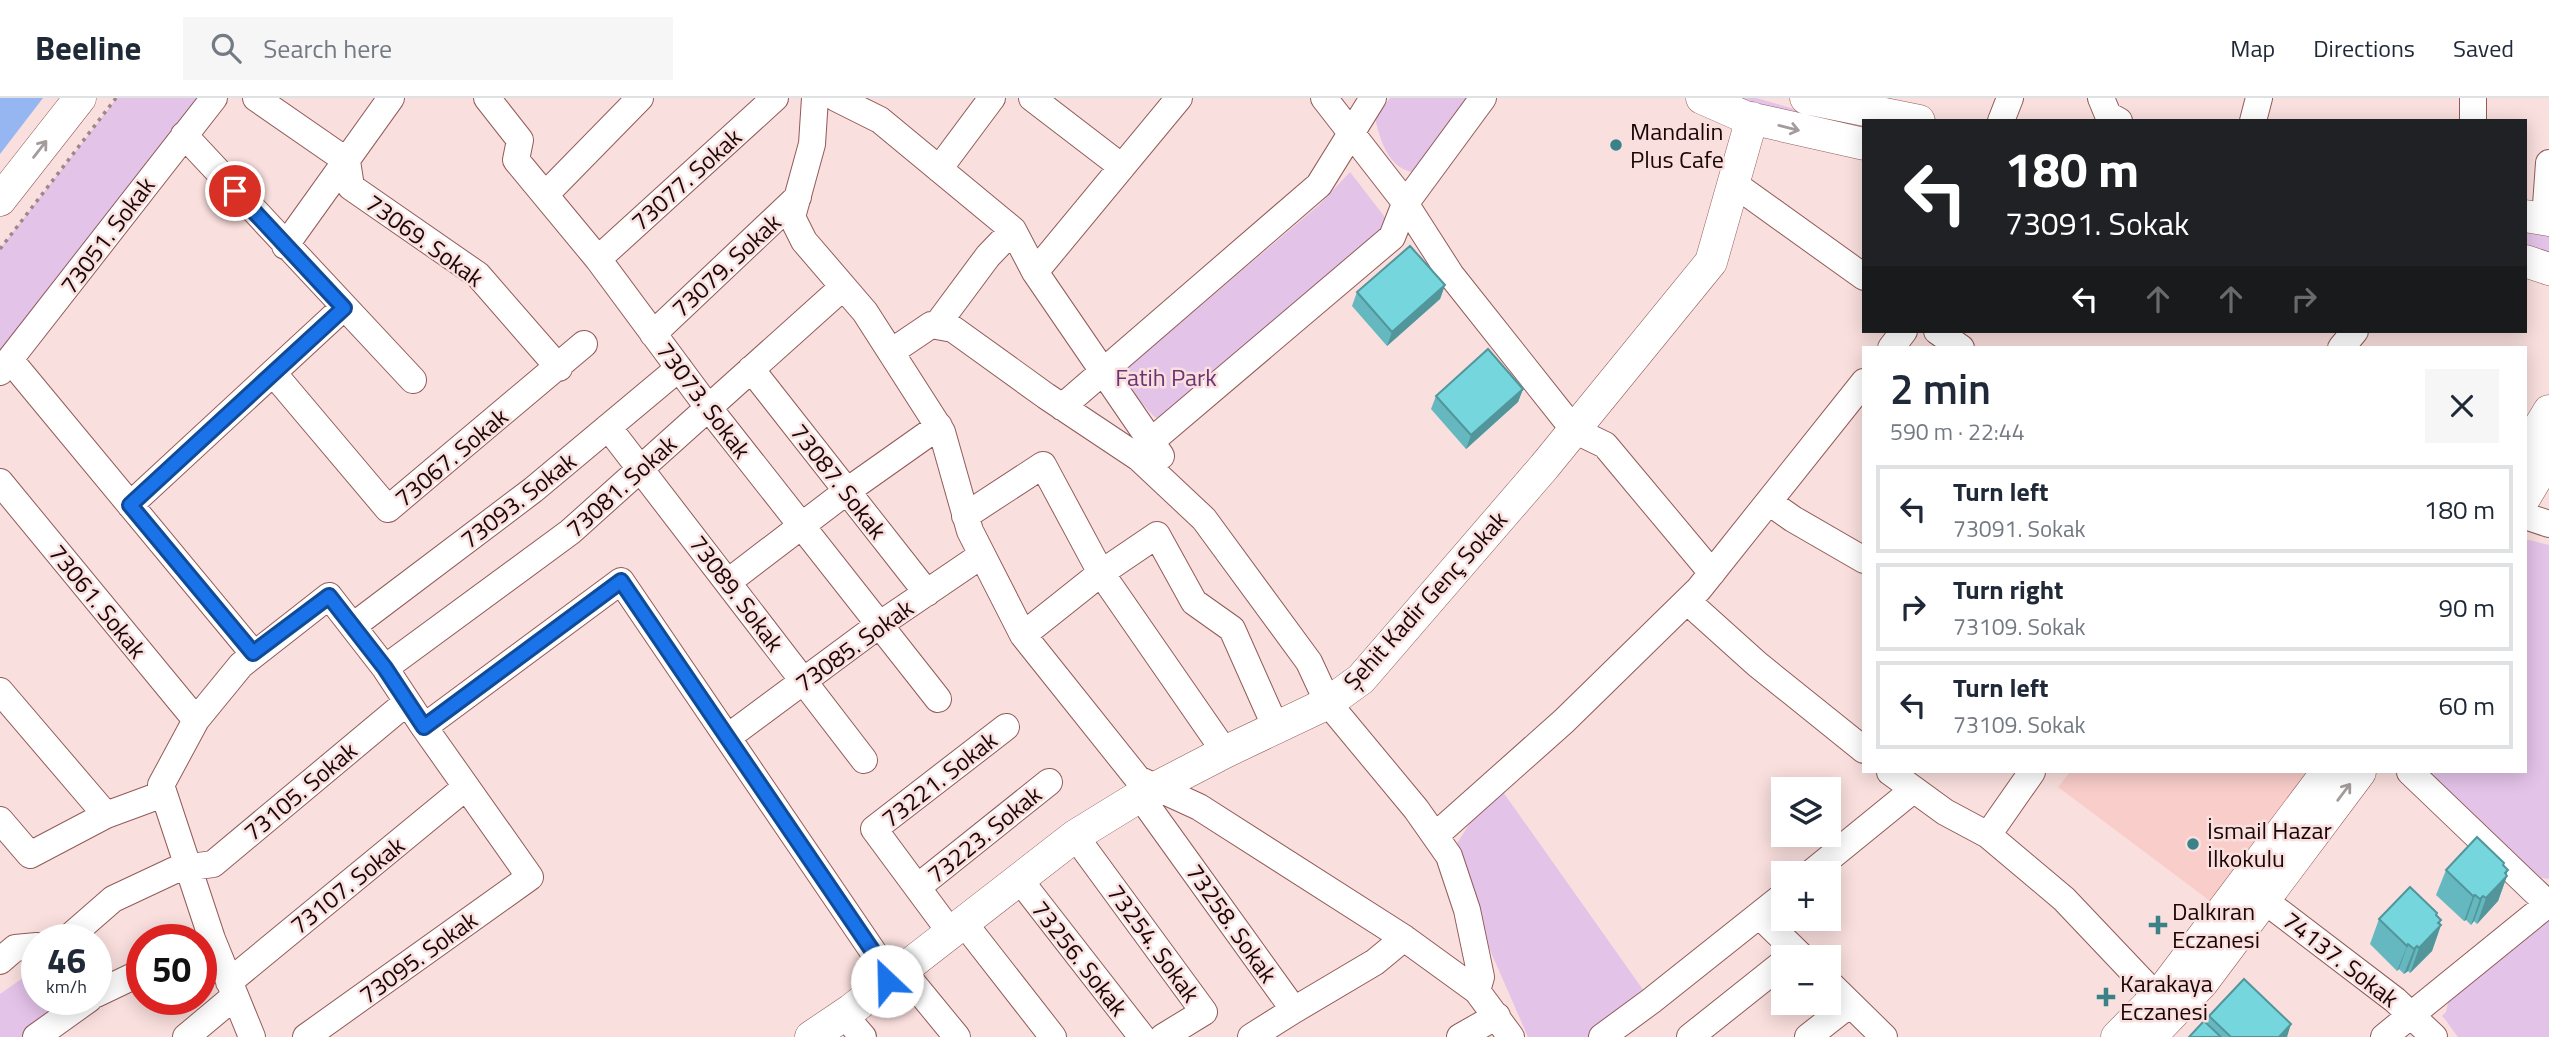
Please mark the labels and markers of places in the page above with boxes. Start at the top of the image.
place label: Mandalin Plus Cafe [1630,113,1724,177]
marker: Mandalin Plus Cafe [1608,137,1624,153]
pin [205,161,265,221]
place label: İsmail Hazar İlkokulu [2207,812,2332,876]
marker: İsmail Hazar İlkokulu [2185,836,2201,852]
place label: Dalkıran Eczanesi [2172,893,2260,957]
marker: Dalkıran Eczanesi [2150,917,2166,933]
place label: Karakaya Eczanesi [2120,965,2213,1029]
marker: Karakaya Eczanesi [2098,989,2114,1005]

